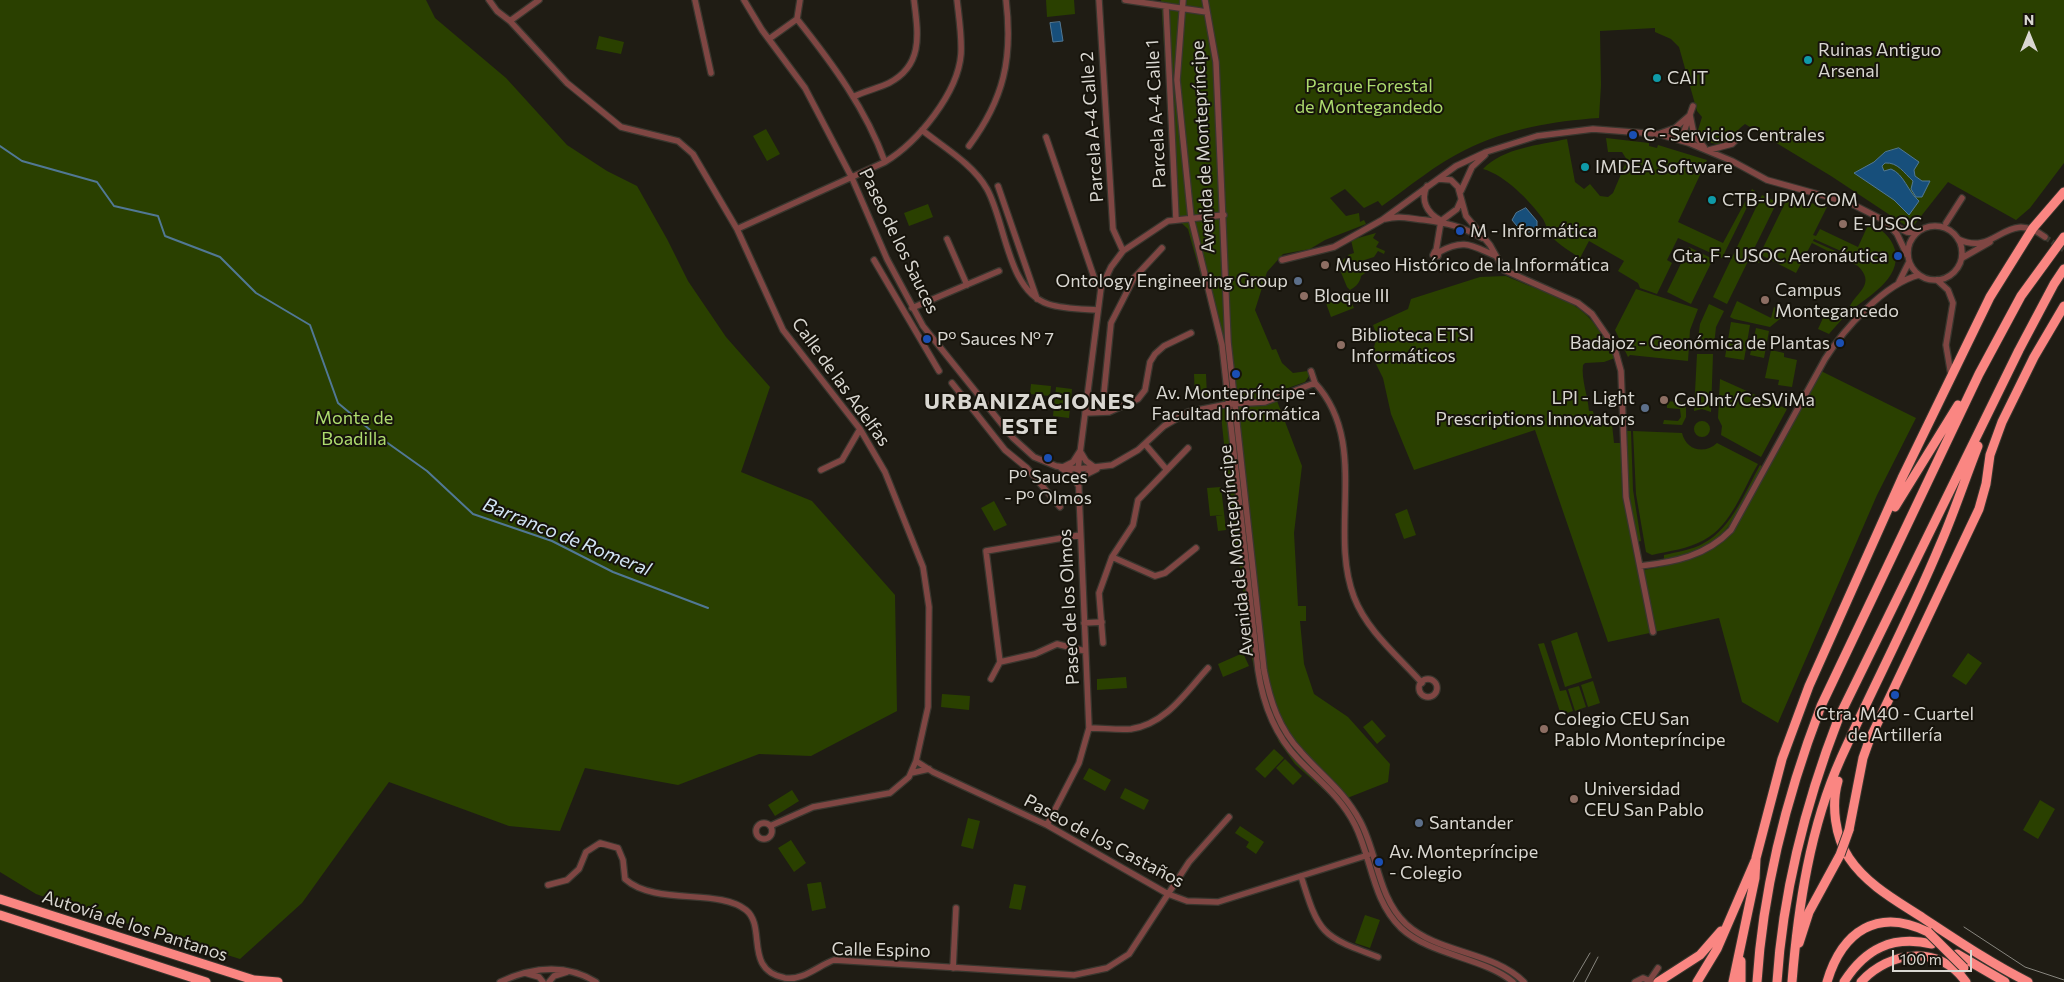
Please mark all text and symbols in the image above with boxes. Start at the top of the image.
north arrow [2004,10,2054,60]
text: N [2024,11,2034,28]
street label: Parcela A-4 Calle 1 [1141,39,1171,189]
place label: Ruinas Antiguo Arsenal [1818,39,1941,82]
street label: Avenida de Montepríncipe [1187,40,1219,254]
street label: Parcela A-4 Calle 2 [1076,51,1108,203]
marker: Ruinas Antiguo Arsenal [1802,54,1814,66]
place label: CAIT [1667,67,1708,89]
marker: CAIT [1651,72,1663,84]
park label: Parque Forestal de Montegandedo [1295,75,1443,118]
place label: C - Servicios Centrales [1643,124,1825,146]
marker: C - Servicios Centrales [1627,129,1639,141]
place label: IMDEA Software [1595,156,1733,178]
marker: IMDEA Software [1579,161,1591,173]
street label: Paseo de los Sauces [854,165,944,317]
place label: CTB-UPM/COM [1722,189,1858,211]
marker: CTB-UPM/COM [1706,194,1718,206]
place label: E-USOC [1853,213,1922,235]
marker: E-USOC [1837,218,1849,230]
place label: M - Informática [1470,220,1597,242]
marker: M - Informática [1454,225,1466,237]
place label: Gta. F - USOC Aeronáutica [1672,245,1888,267]
marker: Gta. F - USOC Aeronáutica [1892,250,1904,262]
place label: Museo Histórico de la Informática [1335,254,1609,276]
marker: Museo Histórico de la Informática [1319,259,1331,271]
place label: Ontology Engineering Group [1056,270,1288,292]
marker: Ontology Engineering Group [1292,275,1304,287]
place label: Campus Montegancedo [1775,279,1899,322]
place label: Bloque III [1314,285,1390,307]
marker: Bloque III [1298,290,1310,302]
marker: Campus Montegancedo [1759,294,1771,306]
street label: Calle de las Adelfas [787,313,895,451]
place label: Biblioteca ETSI Informáticos [1351,324,1474,366]
place label: Pº Sauces Nº 7 [937,328,1054,350]
place label: Badajoz - Geonómica de Plantas [1570,332,1830,354]
marker: Pº Sauces Nº 7 [921,333,933,345]
marker: Badajoz - Geonómica de Plantas [1834,337,1846,349]
marker: Biblioteca ETSI Informáticos [1335,339,1347,351]
marker: Av. Montepríncipe - Facultad Informática [1230,368,1242,380]
place label: Av. Montepríncipe - Facultad Informática [1152,382,1320,424]
place label: LPI - Light Prescriptions Innovators [1436,387,1635,429]
district label: URBANIZACIONES ESTE [922,389,1138,441]
place label: CeDInt/CeSViMa [1674,389,1815,411]
marker: CeDInt/CeSViMa [1658,394,1670,406]
marker: LPI - Light Prescriptions Innovators [1639,402,1651,414]
park label: Monte de Boadilla [315,407,393,449]
street label: Avenida de Montepríncipe [1214,444,1258,658]
marker: Pº Sauces - Pº Olmos [1042,452,1054,464]
place label: Pº Sauces - Pº Olmos [1004,466,1092,508]
water label: Barranco de Romeral [480,493,654,581]
street label: Paseo de los Olmos [1054,528,1084,686]
marker: Ctra. M40 - Cuartel de Artillería [1889,689,1901,701]
place label: Ctra. M40 - Cuartel de Artillería [1816,703,1974,746]
place label: Colegio CEU San Pablo Montepríncipe [1554,708,1726,751]
marker: Colegio CEU San Pablo Montepríncipe [1538,723,1550,735]
place label: Universidad CEU San Pablo [1584,778,1704,821]
street label: Paseo de los Castaños [1020,790,1188,892]
marker: Universidad CEU San Pablo [1568,793,1580,805]
place label: Santander [1429,812,1513,834]
marker: Santander [1413,817,1425,829]
place label: Av. Montepríncipe - Colegio [1389,841,1538,884]
marker: Av. Montepríncipe - Colegio [1373,856,1385,868]
street label: Autovía de los Pantanos [40,886,230,966]
street label: Calle Espino [831,938,931,962]
scale bar [1894,940,1974,972]
text: 100 m [1900,950,1942,968]

